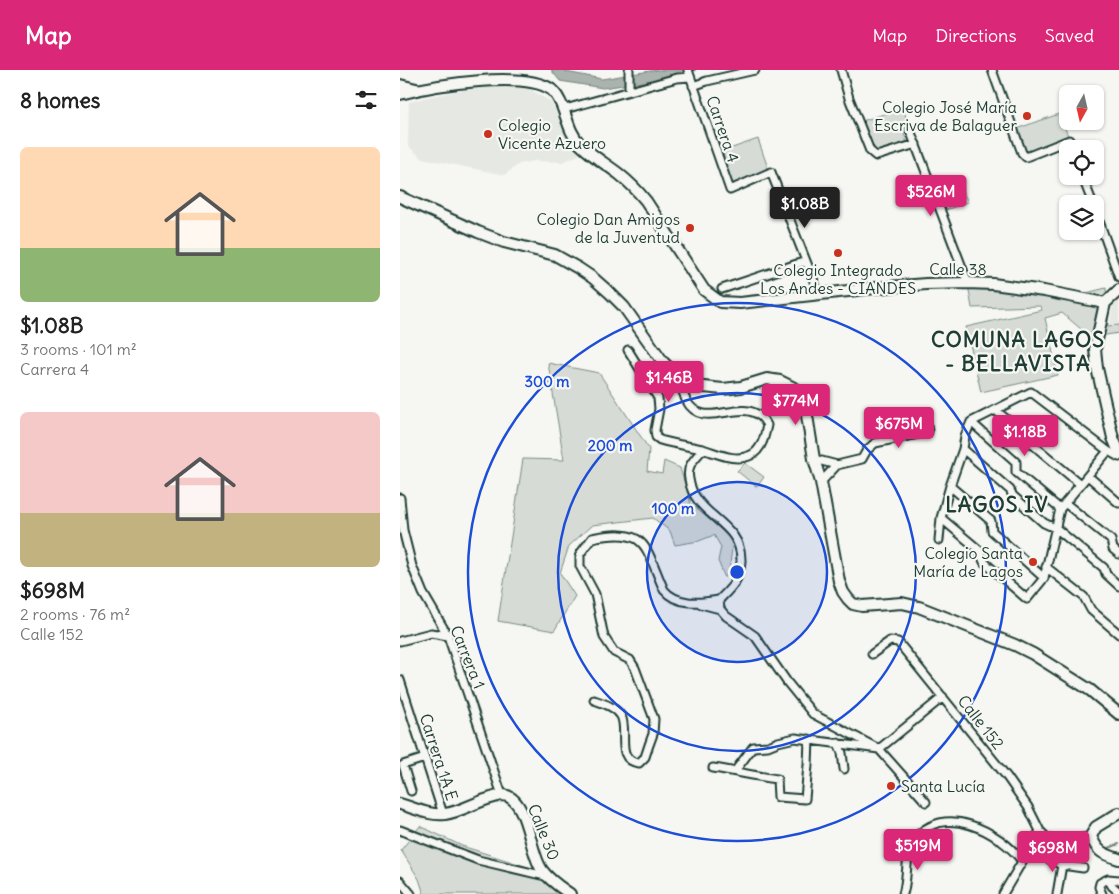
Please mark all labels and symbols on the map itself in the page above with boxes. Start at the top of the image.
north arrow [1059,85,1104,130]
street label: Carrera 4 [702,93,744,165]
place label: Colegio José María Escriva de Balaguer [874,97,1017,135]
marker: Colegio José María Escriva de Balaguer [1021,110,1033,122]
place label: Colegio Vicente Azuero [498,115,606,153]
marker: Colegio Vicente Azuero [482,128,494,140]
pin: $526M [896,174,966,217]
pin: $1.08B [764,186,846,229]
place label: Colegio Dan Amigos de la Juventud [536,209,680,247]
marker: Colegio Dan Amigos de la Juventud [684,222,696,234]
marker: Colegio Integrado Los Andes - CIANDES [832,247,844,259]
street label: Calle 38 [929,259,987,279]
place label: Colegio Integrado Los Andes - CIANDES [760,260,916,298]
district label: COMUNA LAGOS - BELLAVISTA [931,326,1105,377]
pin: $1.46B [628,360,710,403]
text: 300 m [525,372,570,391]
pin: $774M [761,384,831,426]
pin: $675M [864,406,934,449]
pin: $1.18B [984,414,1066,457]
text: 200 m [588,436,632,455]
district label: LAGOS IV [945,491,1049,518]
text: 100 m [652,499,694,518]
place label: Colegio Santa María de Lagos [913,543,1023,581]
marker: Colegio Santa María de Lagos [1027,556,1039,568]
centre of rings [728,563,746,581]
street label: Carrera 1 [446,622,490,692]
street label: Calle 152 [954,691,1009,753]
street label: Carrera 1A E [416,711,462,803]
place label: Santa Lucía [901,776,985,796]
marker: Santa Lucía [885,780,897,792]
street label: Calle 30 [524,801,564,863]
pin: $519M [883,828,953,871]
pin: $698M [1018,830,1088,873]

